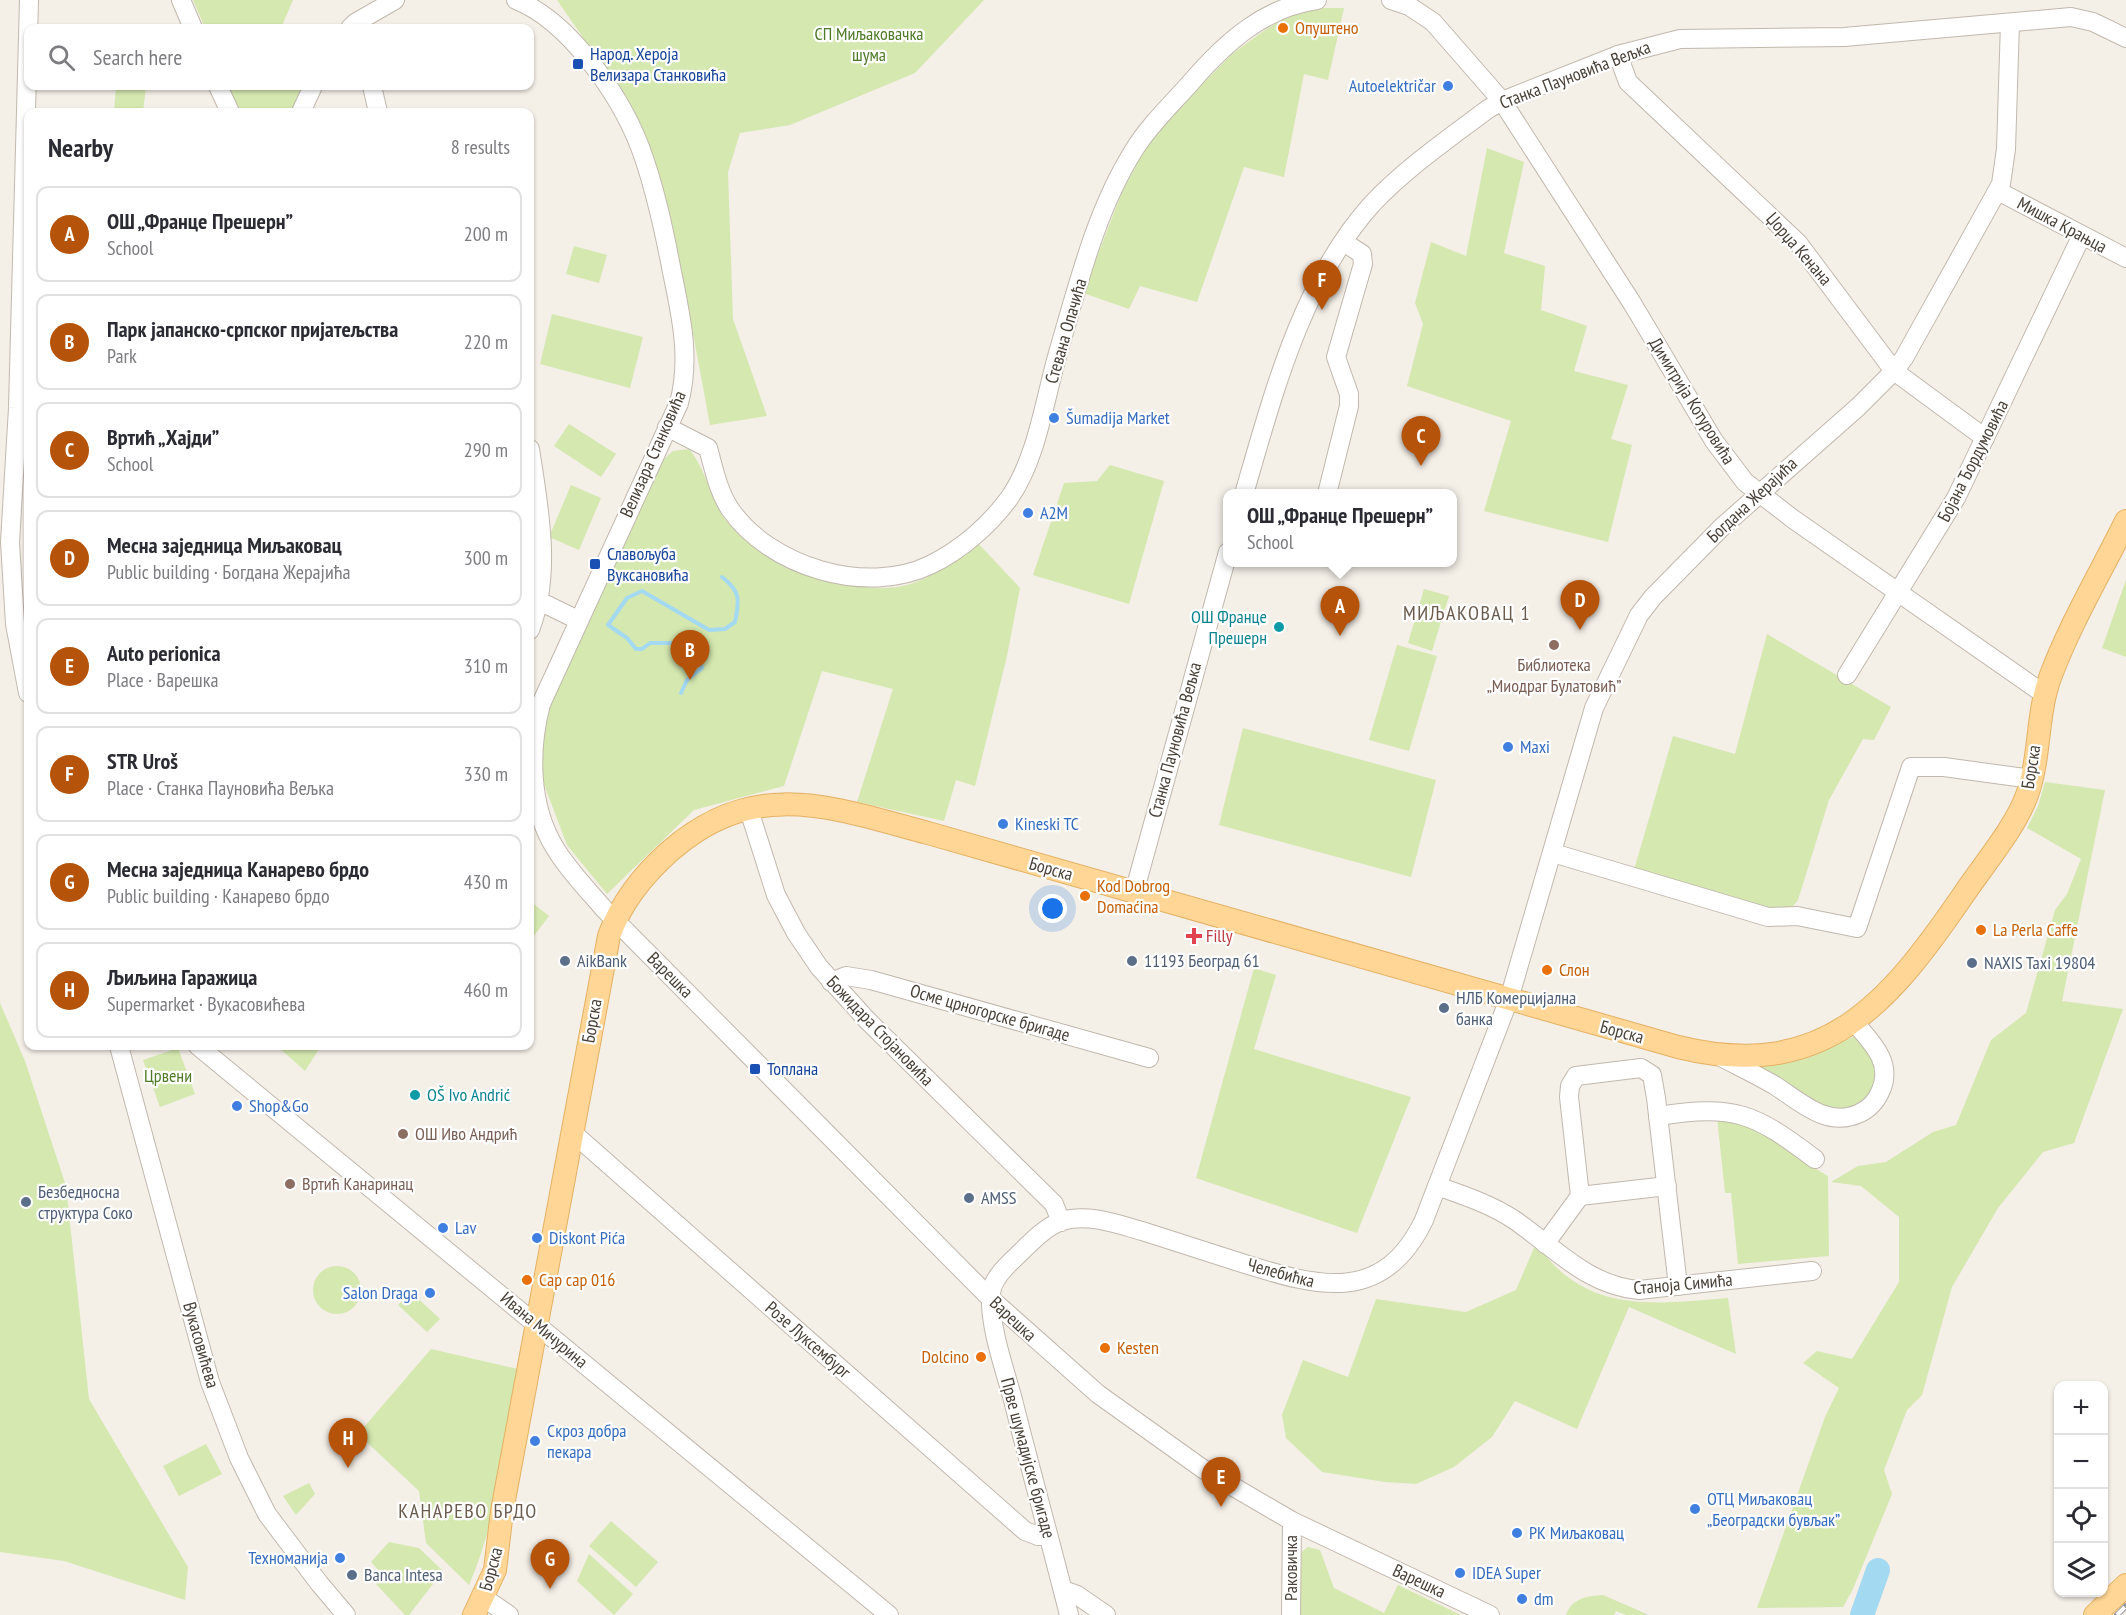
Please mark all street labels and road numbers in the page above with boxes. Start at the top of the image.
street label: Станка Пауновића Вељка [1496,35,1654,114]
street label: Мишка Крањца [2013,191,2111,258]
street label: Џорџа Кенана [1761,207,1837,290]
street label: Стевана Опачића [1039,275,1092,386]
street label: Димитрија Котуровића [1644,333,1741,468]
street label: Велизара Станковића [614,387,691,521]
street label: Бојана Ђордумовића [1932,396,2013,526]
street label: Богдана Жерајића [1702,452,1802,547]
street label: Станка Пауновића Вељка [1143,660,1206,820]
street label: Борска [2016,743,2045,791]
street label: Борска [1027,851,1076,886]
street label: Варешка [642,947,698,1003]
street label: Божидара Стојановића [822,971,939,1091]
street label: Осме црногорске бригаде [908,979,1073,1046]
street label: Борска [576,997,607,1045]
street label: Борска [1598,1015,1646,1048]
street label: Челебићка [1245,1253,1317,1292]
street label: Станоја Симића [1632,1268,1733,1299]
street label: Ивана Мичурина [496,1286,593,1373]
street label: Варешка [985,1291,1042,1346]
street label: Розе Луксембург [761,1296,856,1384]
street label: Вукасовићева [178,1299,225,1390]
street label: Прве шумадијске бригаде [996,1375,1061,1541]
street label: Раковичка [1279,1535,1302,1601]
street label: Борска [474,1545,507,1593]
street label: Варешка [1389,1558,1449,1603]

